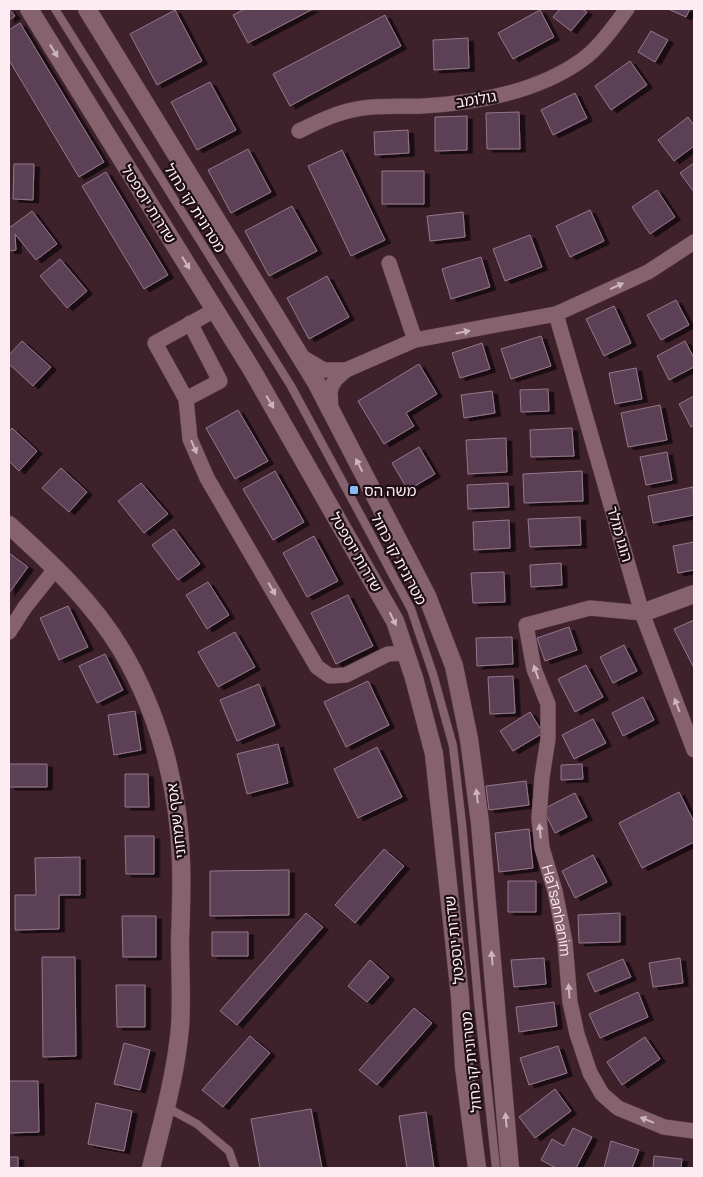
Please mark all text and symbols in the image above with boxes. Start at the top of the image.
one-way arrow [49,44,59,57]
street label: גולומב [454,85,498,113]
street label: מטרונית קו כחול [159,159,231,257]
street label: שדרות יוספטל [117,161,181,247]
one-way arrow [181,256,190,270]
one-way arrow [610,282,624,290]
one-way arrow [455,327,471,335]
one-way arrow [266,394,274,409]
one-way arrow [190,440,198,454]
one-way arrow [355,457,363,472]
place label: משה הס [364,480,416,501]
marker: משה הס [348,484,360,496]
street label: הוגו מולר [602,504,638,564]
street label: שדרות יוספטל [325,508,387,596]
street label: מטרונית קו כחול [366,509,432,609]
one-way arrow [267,583,276,596]
one-way arrow [389,612,397,627]
one-way arrow [532,664,540,679]
one-way arrow [673,697,681,712]
street label: אסף שמחוני [161,782,191,860]
one-way arrow [472,788,480,804]
one-way arrow [536,823,544,839]
street label: HaTsanhanim [537,862,577,957]
street label: שדרות יוספטל [439,895,469,985]
one-way arrow [488,950,496,966]
one-way arrow [564,982,572,998]
street label: מטרונית קו כחול [455,1010,487,1114]
one-way arrow [502,1111,510,1127]
one-way arrow [639,1116,654,1124]

